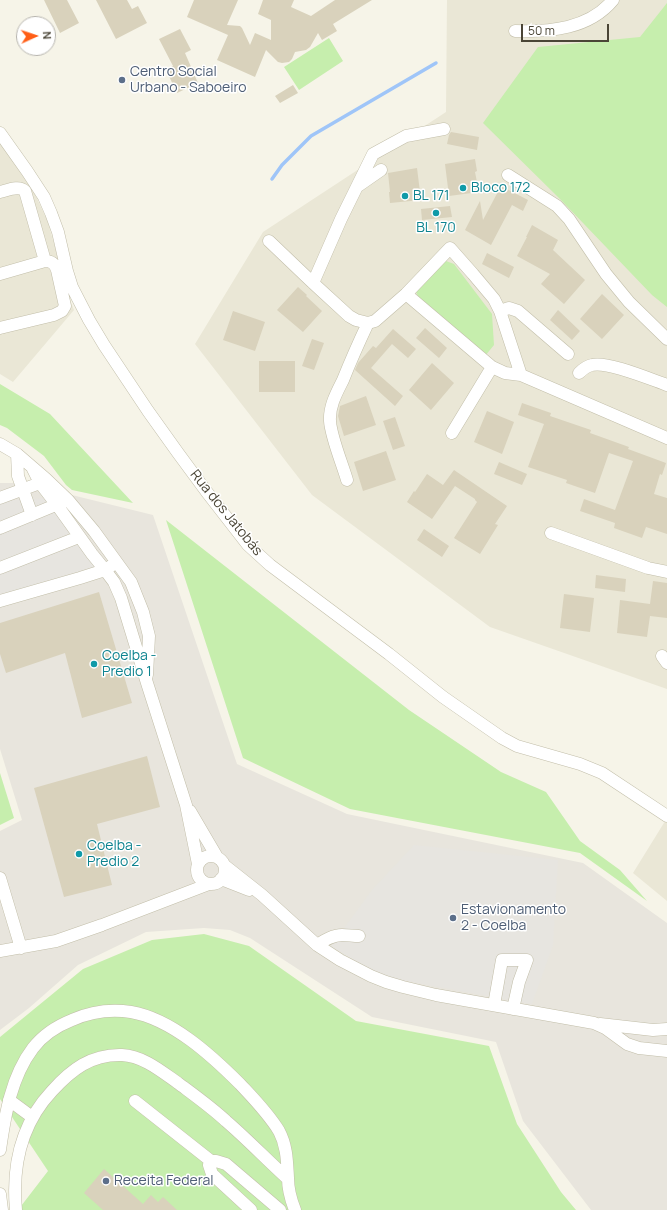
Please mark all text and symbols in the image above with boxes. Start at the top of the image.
north arrow [16,16,56,56]
scale bar [523,16,611,42]
text: 50 m [528,22,555,39]
text: N [40,31,55,40]
place label: Centro Social Urbano - Saboeiro [130,64,247,96]
marker: Centro Social Urbano - Saboeiro [117,75,127,85]
place label: Bloco 172 [471,180,530,196]
marker: Bloco 172 [458,183,468,193]
place label: BL 171 [413,188,449,204]
marker: BL 171 [400,191,410,201]
marker: BL 170 [431,208,441,218]
place label: BL 170 [416,220,456,236]
street label: Rua dos Jatobás [186,467,266,559]
place label: Coelba - Predio 1 [102,648,156,680]
marker: Coelba - Predio 1 [89,659,99,669]
place label: Coelba - Predio 2 [87,838,141,870]
marker: Coelba - Predio 2 [74,849,84,859]
place label: Estavionamento 2 - Coelba [461,902,566,934]
marker: Estavionamento 2 - Coelba [448,913,458,923]
place label: Receita Federal [114,1173,213,1189]
marker: Receita Federal [101,1176,111,1186]

